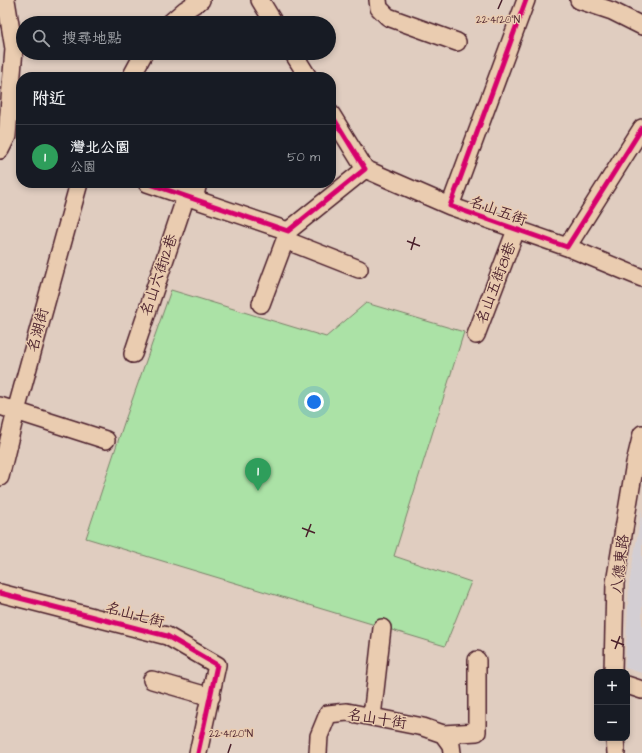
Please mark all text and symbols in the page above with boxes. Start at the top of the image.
text: 22°41'20"N [476,13,520,27]
search box [16,16,336,60]
icon: search [30,27,52,49]
text: 搜尋地點 [62,28,122,49]
text: 附近 [32,87,66,111]
text: 灣北公園 [70,137,130,158]
text: 1 [44,148,46,166]
text: 50 m [287,148,320,166]
text: 公園 [70,158,96,176]
street label: 名山五街 [466,191,530,231]
street label: 名山六街12巷 [135,231,183,319]
street label: 名山五街81巷 [471,239,521,327]
street label: 名湖街 [22,306,54,354]
your location [304,392,324,412]
pin: 1 [245,458,271,491]
street label: 八德東路 [606,533,634,595]
street label: 名山七街 [103,597,167,633]
map controls [594,669,630,741]
button: + [594,669,630,705]
street label: 名山十街 [346,704,408,734]
button: − [594,705,630,741]
text: 22°41'20"N [209,727,253,741]

